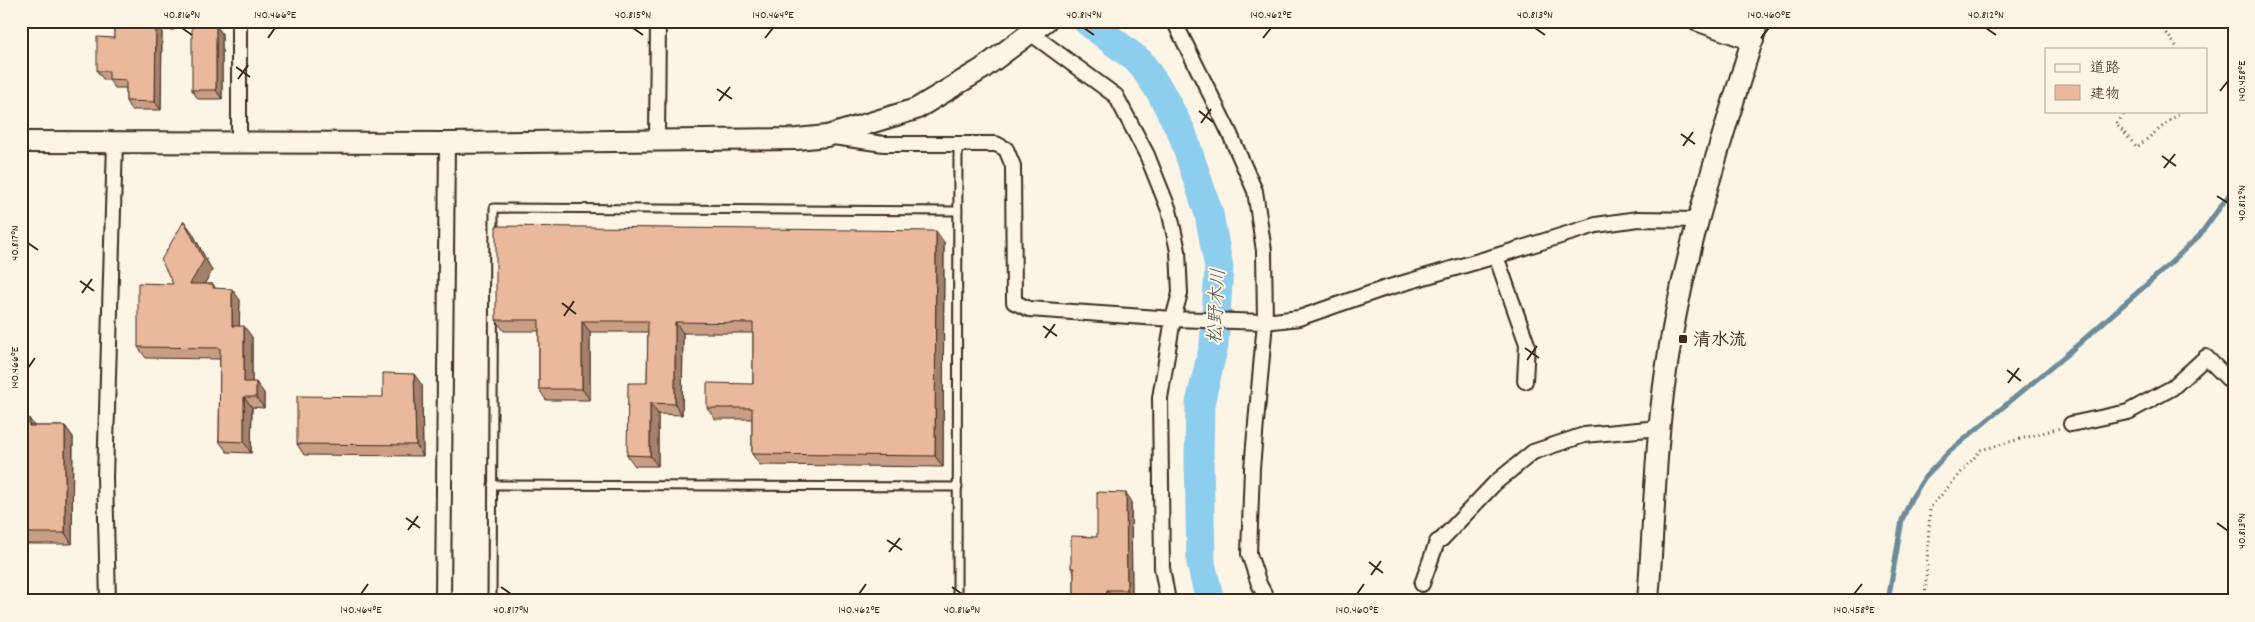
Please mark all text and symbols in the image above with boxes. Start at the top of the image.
text: 40.816°N [164,7,200,24]
text: 140.466°E [254,7,297,24]
text: 40.815°N [615,7,651,24]
text: 140.464°E [752,7,794,24]
text: 40.814°N [1066,7,1102,24]
text: 140.462°E [1250,7,1292,24]
text: 40.813°N [1517,7,1553,24]
text: 140.460°E [1748,7,1791,24]
text: 40.812°N [1968,7,2004,24]
legend [2045,48,2208,112]
text: 道路 [2090,58,2120,80]
text: 140.458°E [2234,60,2251,101]
text: 建物 [2090,84,2120,106]
text: 40.812°N [2234,185,2251,221]
text: 40.817°N [7,225,24,261]
water label: 松野木川 [1203,268,1234,345]
place label: 清水流 [1693,329,1747,354]
marker: 清水流 [1677,333,1689,345]
text: 140.466°E [7,346,24,389]
text: 40.813°N [2234,513,2251,549]
text: 140.464°E [340,602,382,619]
text: 40.817°N [493,602,529,619]
text: 140.462°E [838,602,880,619]
text: 40.816°N [944,602,980,619]
text: 140.460°E [1336,602,1379,619]
text: 140.458°E [1834,602,1875,619]

